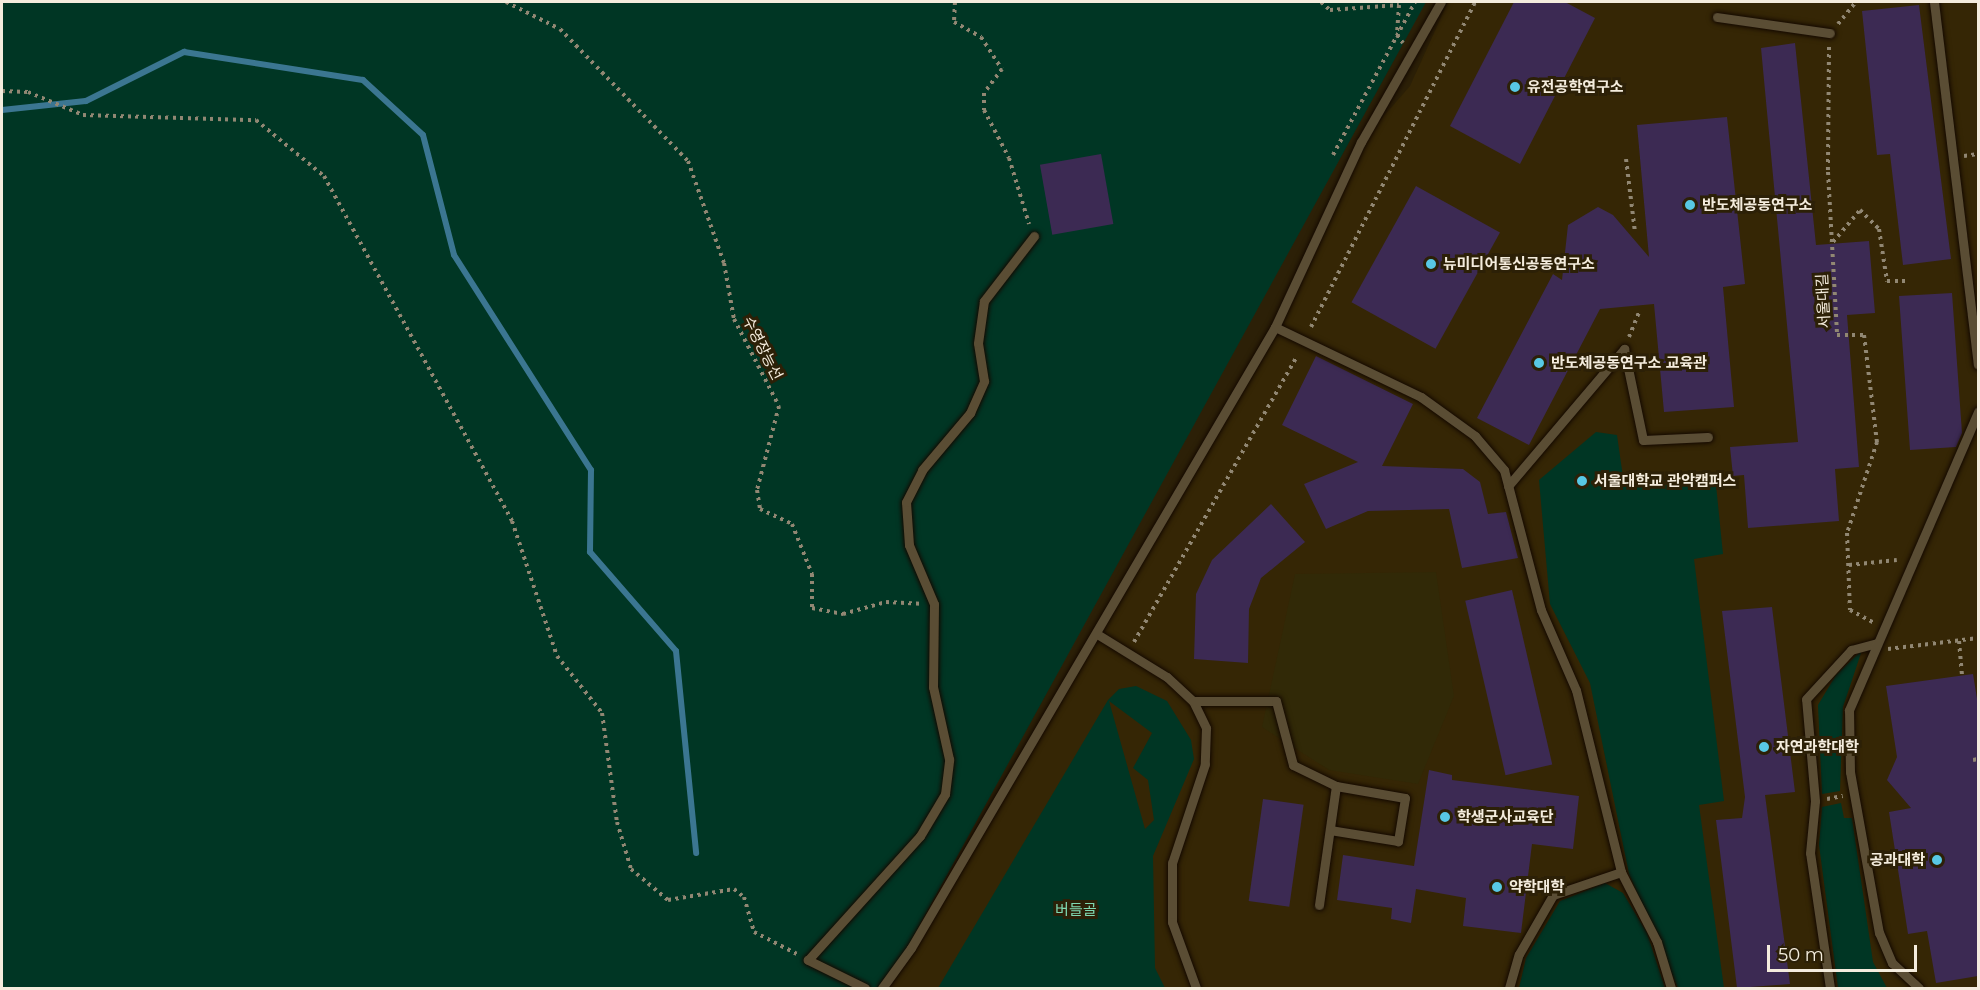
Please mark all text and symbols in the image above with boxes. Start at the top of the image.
place label: 유전공학연구소 [1527,78,1624,96]
marker: 유전공학연구소 [1508,80,1522,94]
place label: 반도체공동연구소 [1702,196,1812,214]
marker: 반도체공동연구소 [1683,198,1697,212]
place label: 뉴미디어통신공동연구소 [1443,255,1595,273]
marker: 뉴미디어통신공동연구소 [1424,257,1438,271]
street label: 서울대길 [1813,273,1833,329]
street label: 수영장능선 [739,313,787,383]
place label: 반도체공동연구소 교육관 [1551,354,1707,372]
marker: 반도체공동연구소 교육관 [1532,356,1546,370]
place label: 서울대학교 관악캠퍼스 [1594,472,1736,490]
marker: 서울대학교 관악캠퍼스 [1575,474,1589,488]
place label: 자연과학대학 [1776,738,1859,756]
marker: 자연과학대학 [1757,740,1771,754]
place label: 학생군사교육단 [1457,808,1554,826]
marker: 학생군사교육단 [1438,810,1452,824]
place label: 공과대학 [1870,851,1925,869]
marker: 공과대학 [1930,853,1944,867]
place label: 약학대학 [1509,878,1564,896]
marker: 약학대학 [1490,880,1504,894]
park label: 버들골 [1055,901,1097,919]
scale bar [1770,933,1920,971]
text: 50 m [1778,944,1824,966]

